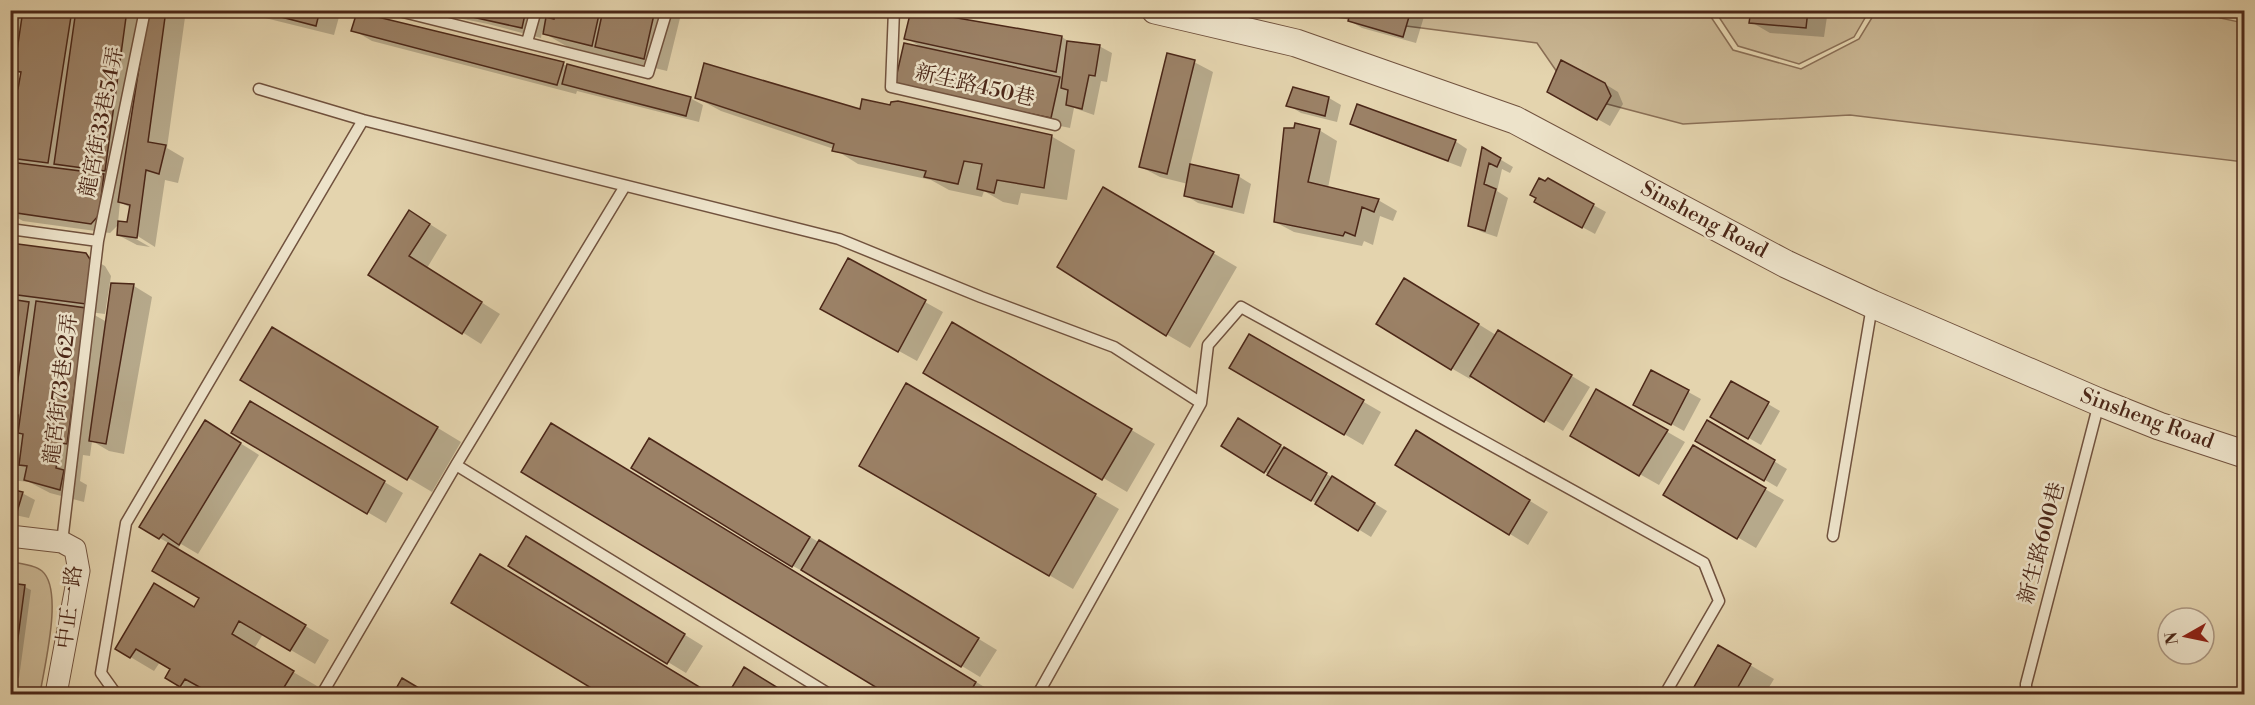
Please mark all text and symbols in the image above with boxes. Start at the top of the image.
street label: 龍宮街33巷54弄 [75,45,129,199]
street label: 新生路450巷 [913,60,1037,112]
street label: Sinsheng Road [1636,176,1772,264]
street label: 龍宮街73巷62弄 [39,312,83,466]
street label: Sinsheng Road [2077,383,2217,455]
street label: 新生路600巷 [2013,479,2071,607]
street label: 中正一路 [52,564,88,650]
north arrow [2156,606,2216,666]
text: N [2161,630,2183,646]

